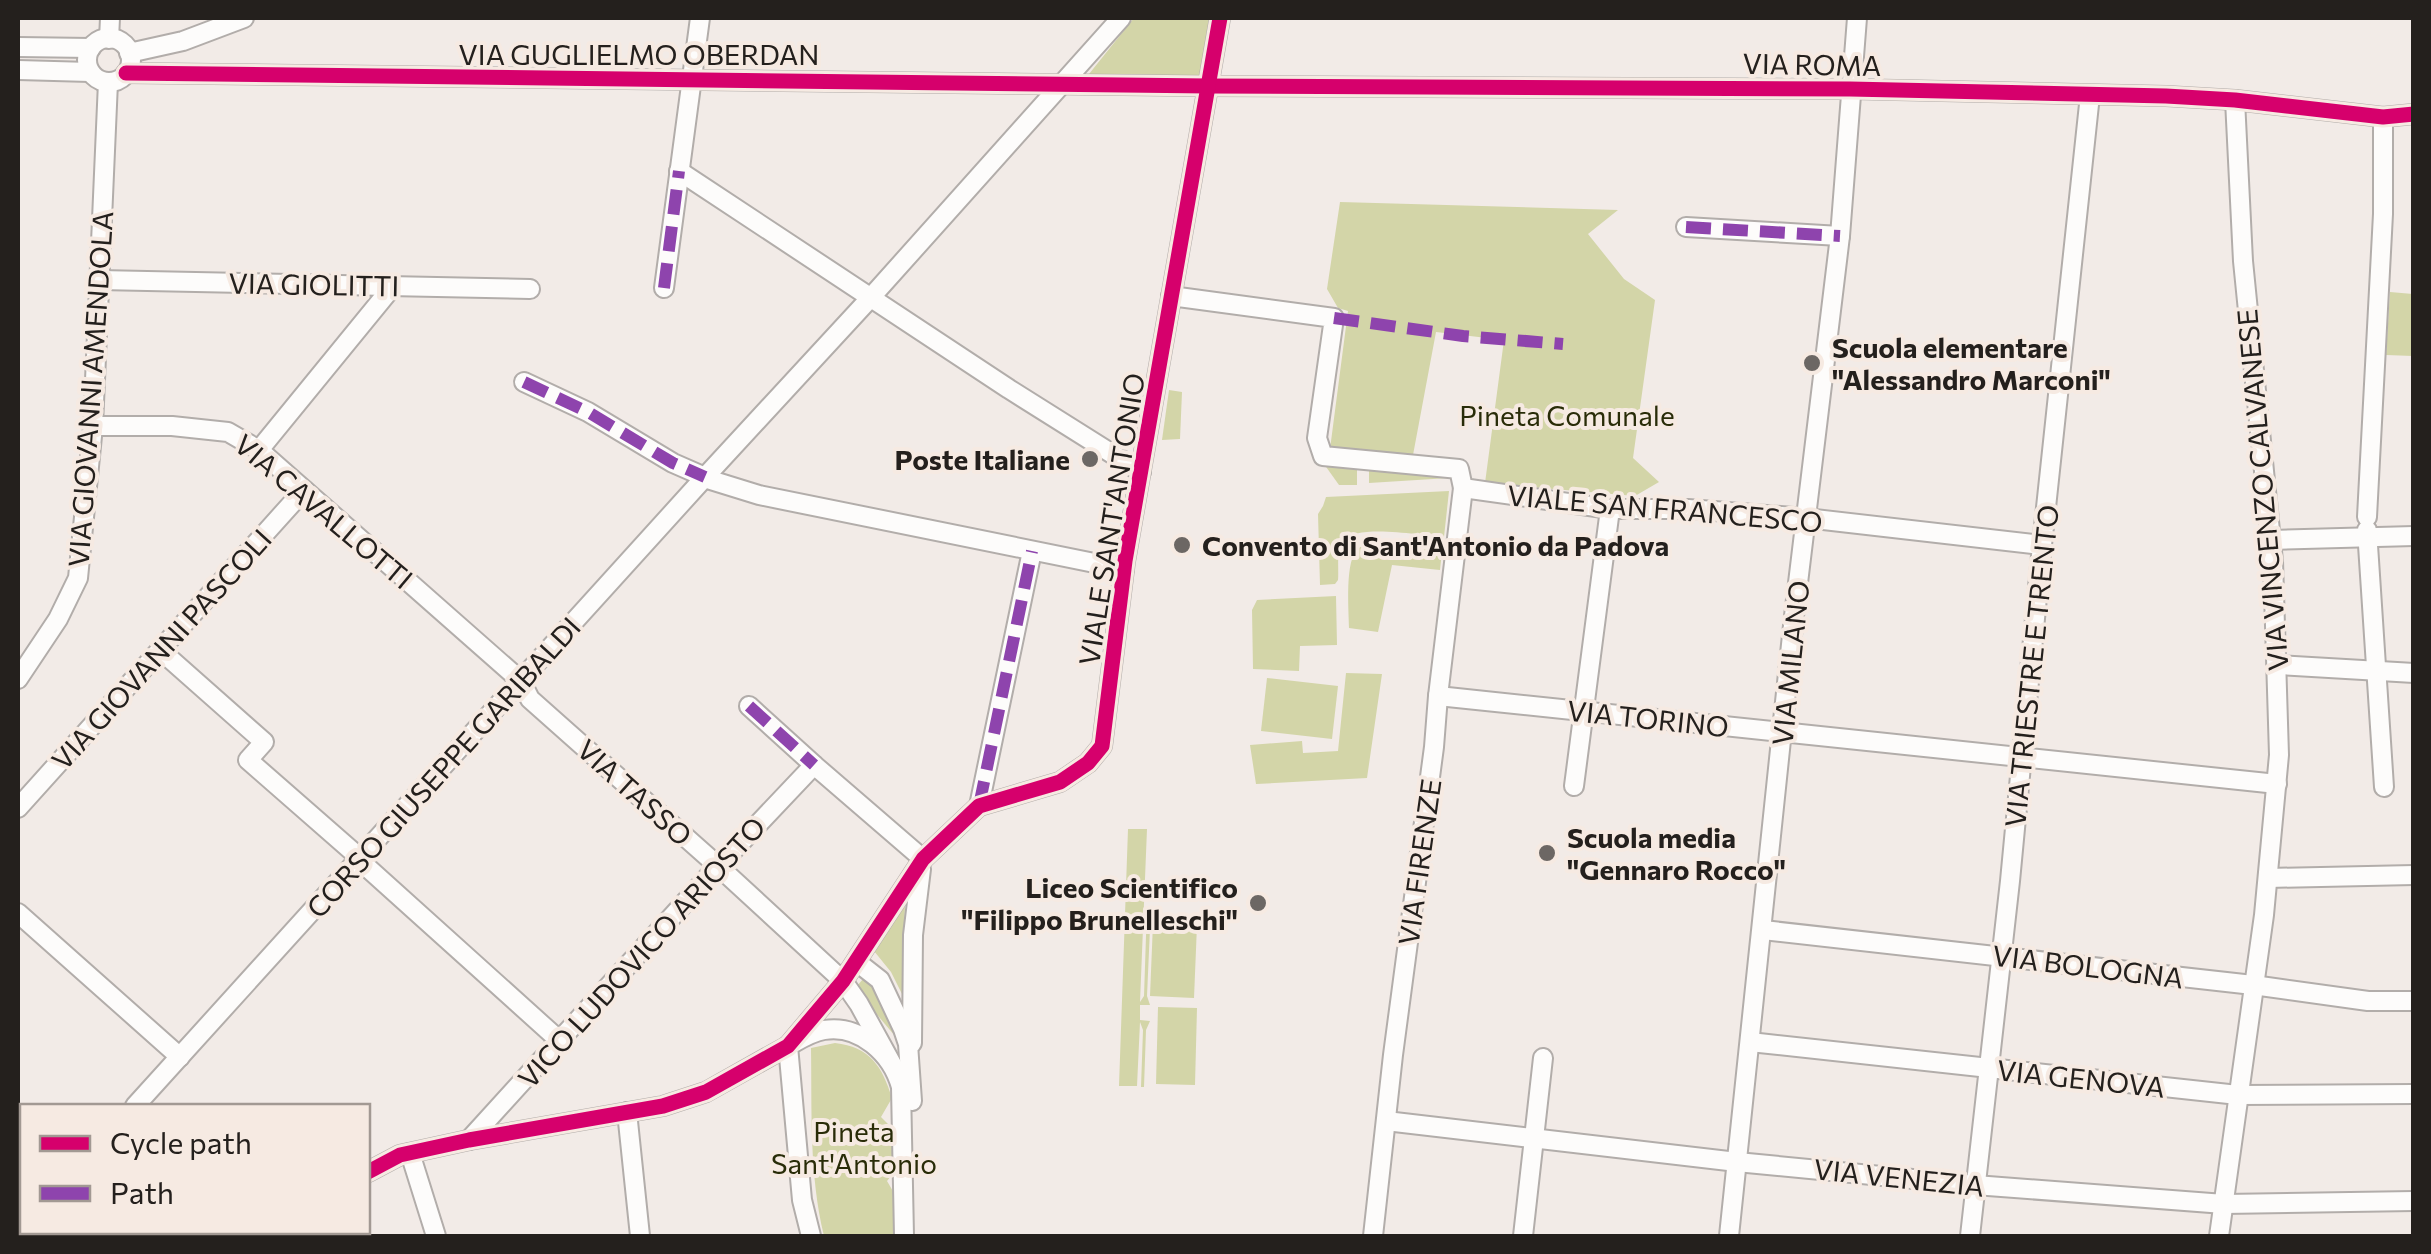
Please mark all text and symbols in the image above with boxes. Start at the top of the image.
street label: VIA GUGLIELMO OBERDAN [459,37,819,71]
street label: VIA ROMA [1742,46,1882,82]
street label: VIA GIOVANNI AMENDOLA [61,210,119,568]
street label: VIA GIOLITTI [228,266,400,302]
street label: VIA VINCENZO CALVANESE [2229,308,2295,672]
place label: Scuola elementare "Alessandro Marconi" [1832,330,2111,396]
marker: Scuola elementare "Alessandro Marconi" [1801,352,1823,374]
street label: VIALE SANT'ANTONIO [1071,370,1151,668]
park label: Pineta Comunale [1459,398,1675,432]
street label: VIA CAVALLOTTI [228,427,420,595]
place label: Poste Italiane [895,442,1070,476]
marker: Poste Italiane [1079,448,1101,470]
street label: VIALE SAN FRANCESCO [1506,477,1824,539]
street label: VIA TRIESTRE E TRENTO [1997,503,2065,829]
street label: VIA GIOVANNI PASCOLI [44,522,278,776]
place label: Convento di Sant'Antonio da Padova [1202,528,1669,562]
marker: Convento di Sant'Antonio da Padova [1171,534,1193,556]
street label: VIA MILANO [1764,579,1816,747]
street label: CORSO GIUSEPPE GARIBALDI [299,610,587,924]
street label: VIA TORINO [1566,693,1730,743]
street label: VIA TASSO [571,732,699,852]
street label: VIA FIRENZE [1391,777,1447,947]
street label: VICO LUDOVICO ARIOSTO [510,810,772,1094]
place label: Scuola media "Gennaro Rocco" [1567,820,1786,886]
marker: Scuola media "Gennaro Rocco" [1536,842,1558,864]
place label: Liceo Scientifico "Filippo Brunelleschi" [961,870,1238,936]
marker: Liceo Scientifico "Filippo Brunelleschi" [1247,892,1269,914]
street label: VIA BOLOGNA [1991,937,2185,995]
street label: VIA GENOVA [1995,1052,2167,1104]
legend [20,1104,370,1234]
park label: Pineta Sant'Antonio [771,1114,937,1180]
text: Cycle path [110,1123,252,1160]
street label: VIA VENEZIA [1812,1151,1986,1203]
text: Path [110,1173,174,1210]

